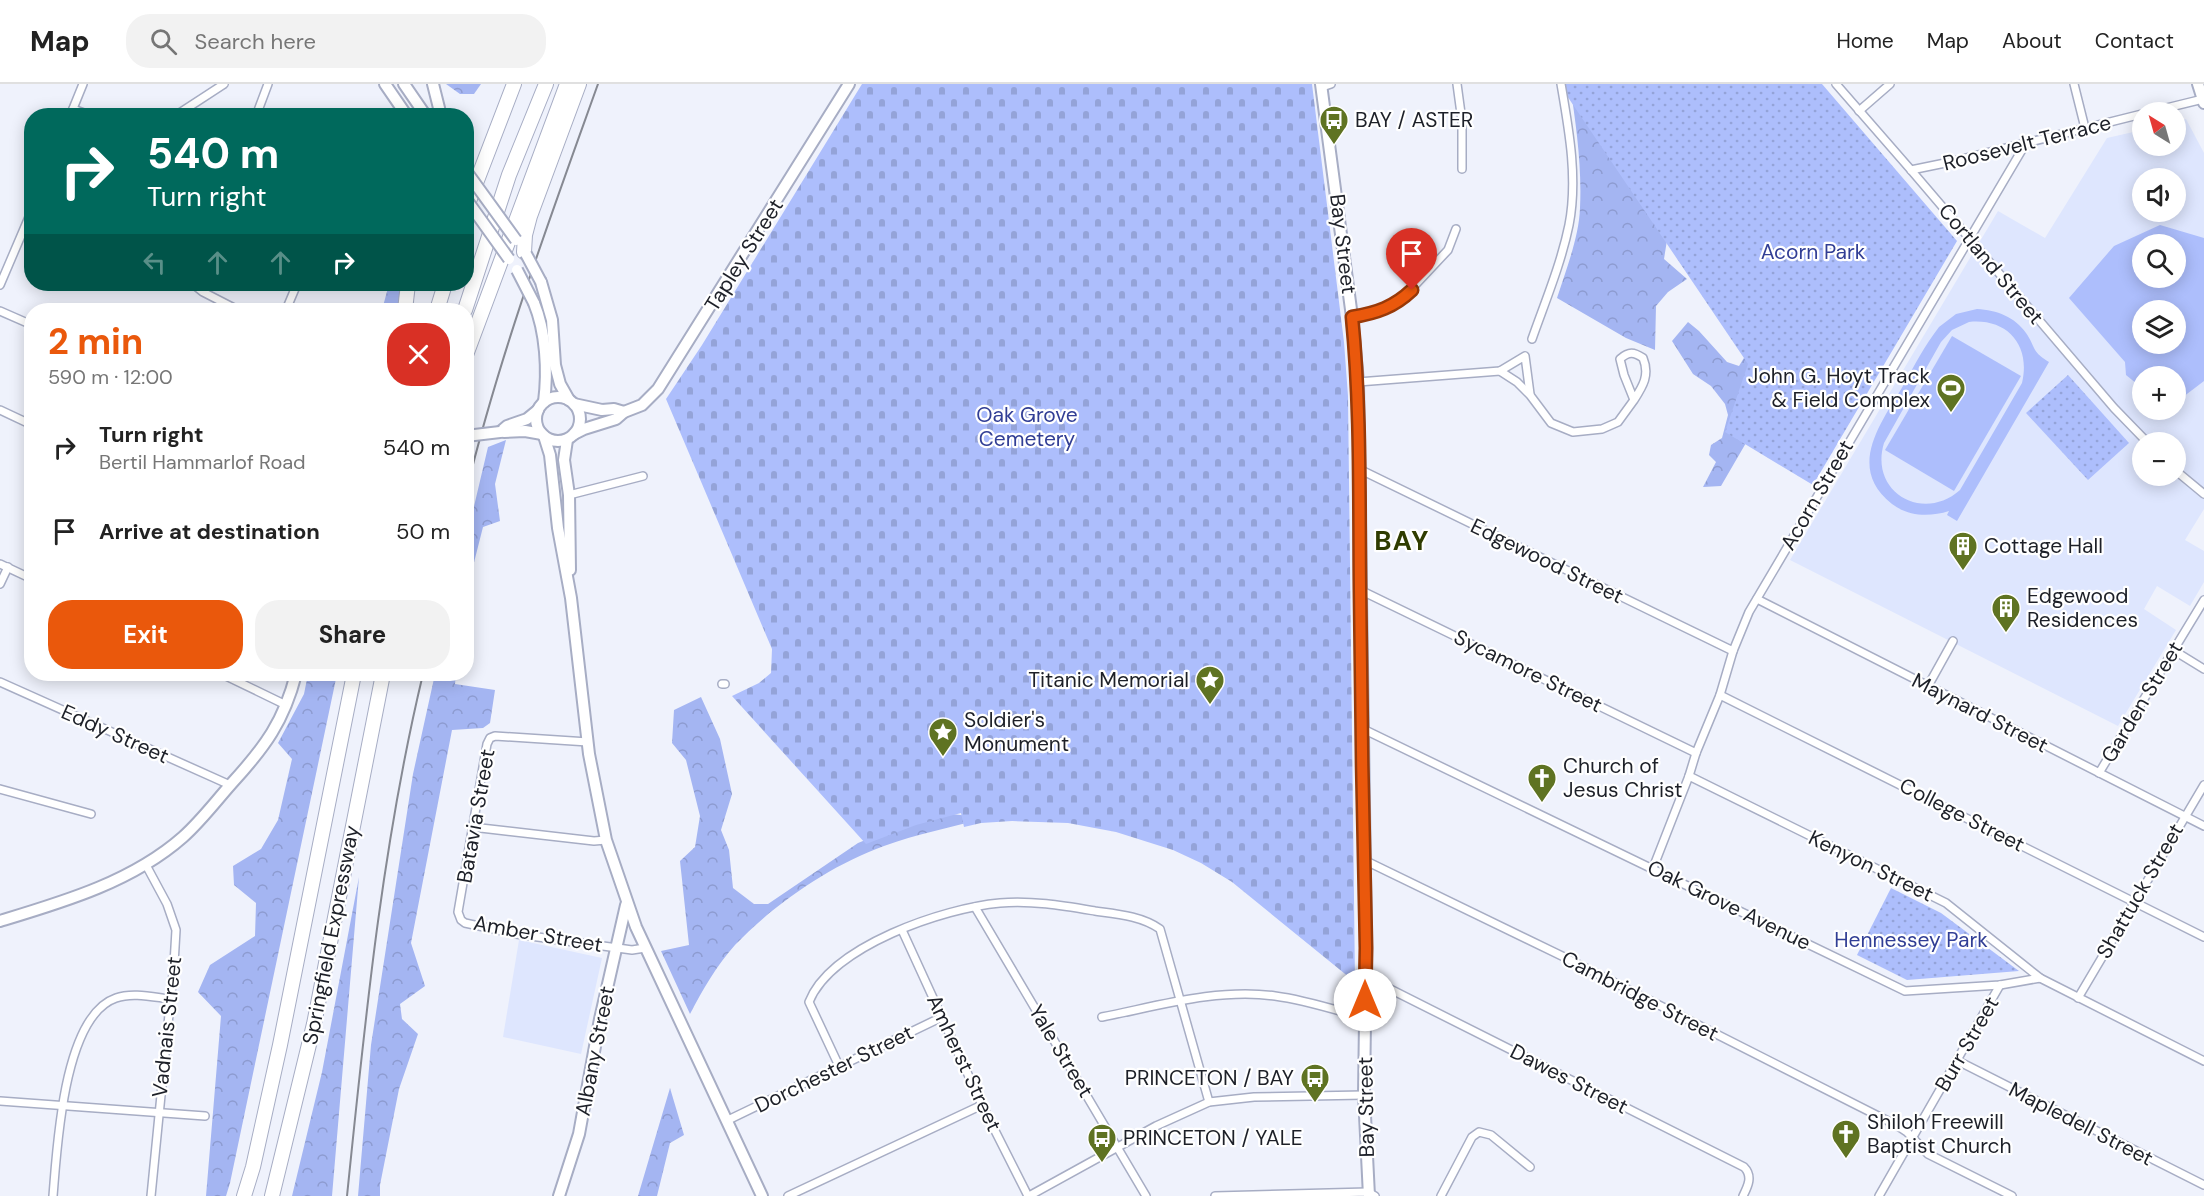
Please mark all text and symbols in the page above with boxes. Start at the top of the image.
search box [126,14,546,68]
text: Map [30,23,90,60]
icon: search [147,25,180,58]
text: Search here [195,27,316,56]
text: Home [1836,27,1894,55]
text: Map [1927,27,1969,55]
text: About [2002,27,2062,55]
text: Contact [2095,27,2174,55]
north arrow [2132,102,2186,156]
map controls [2132,102,2186,486]
bus stop icon: BAY / ASTER [1318,104,1350,146]
place label: BAY / ASTER [1355,106,1473,134]
street label: Roosevelt Terrace [1940,109,2114,177]
text: 540 m [147,126,279,181]
icon: right [48,132,126,210]
button: sound [2132,168,2186,222]
text: Turn right [147,179,267,214]
street label: Bay Street [1323,192,1363,296]
street label: Tapley Street [698,193,790,317]
street label: Cortland Street [1932,198,2050,330]
pin [1386,228,1437,290]
button: search [2132,234,2186,288]
icon: arrive [1395,237,1428,270]
park label: Acorn Park [1761,238,1866,266]
icon: left [138,246,171,279]
icon: ahead [201,246,234,279]
icon: ahead [264,246,297,279]
icon: right [327,246,360,279]
button: layers [2132,300,2186,354]
text: 2 min [48,318,143,365]
button: close [387,323,450,386]
place label: John G. Hoyt Track & Field Complex [1748,362,1930,414]
text: 590 m · 12:00 [48,364,173,390]
button: + [2132,366,2186,420]
sports icon: John G. Hoyt Track & Field Complex [1935,372,1967,414]
park label: Oak Grove Cemetery [976,401,1078,453]
text: Turn right [99,420,204,449]
icon: right [48,431,81,464]
button: − [2132,432,2186,486]
text: 540 m [383,433,450,462]
street label: Acorn Street [1774,435,1860,555]
text: Bertil Hammarlof Road [99,449,306,475]
street label: Edgewood Street [1466,512,1628,610]
icon: arrive [48,515,81,548]
text: Arrive at destination [99,517,320,546]
text: 50 m [396,517,450,546]
district label: BAY [1374,523,1430,558]
building icon: Cottage Hall [1947,530,1979,572]
place label: Cottage Hall [1984,532,2103,560]
place label: Edgewood Residences [2027,582,2138,634]
building icon: Edgewood Residences [1990,592,2022,634]
button: Exit [48,600,243,669]
button: Share [255,600,450,669]
street label: Sycamore Street [1449,623,1607,719]
street label: Garden Street [2095,636,2189,768]
place icon: Titanic Memorial [1194,664,1226,706]
place label: Titanic Memorial [1028,666,1189,694]
street label: Maynard Street [1907,667,2053,759]
street label: Eddy Street [57,698,173,770]
place label: Soldier's Monument [964,706,1069,758]
place icon: Soldier's Monument [927,716,959,758]
street label: Batavia Street [450,747,502,885]
place label: Church of Jesus Christ [1563,752,1682,804]
church icon: Church of Jesus Christ [1526,762,1558,804]
street label: College Street [1895,771,2029,859]
street label: Shattuck Street [2090,818,2190,964]
street label: Springfield Expressway [296,823,366,1047]
street label: Kenyon Street [1804,824,1938,908]
street label: Oak Grove Avenue [1643,853,1815,957]
street label: Amber Street [471,909,605,959]
park label: Hennessey Park [1834,926,1988,954]
street label: Cambridge Street [1557,944,1723,1048]
street label: Vadnais Street [146,955,188,1099]
position arrow [1333,968,1397,1032]
street label: Albany Street [569,984,621,1118]
street label: Amherst Street [920,990,1008,1136]
street label: Burr Street [1929,991,2005,1097]
street label: Yale Street [1022,999,1100,1103]
street label: Dorchester Street [750,1018,918,1120]
street label: Dawes Street [1505,1037,1633,1121]
street label: Bay Street [1351,1056,1381,1158]
bus stop icon: PRINCETON / BAY [1299,1062,1331,1104]
place label: PRINCETON / BAY [1125,1064,1294,1092]
street label: Mapledell Street [2004,1076,2158,1172]
place label: Shiloh Freewill Baptist Church [1867,1108,2012,1160]
church icon: Shiloh Freewill Baptist Church [1830,1118,1862,1160]
bus stop icon: PRINCETON / YALE [1086,1122,1118,1164]
place label: PRINCETON / YALE [1123,1124,1303,1152]

